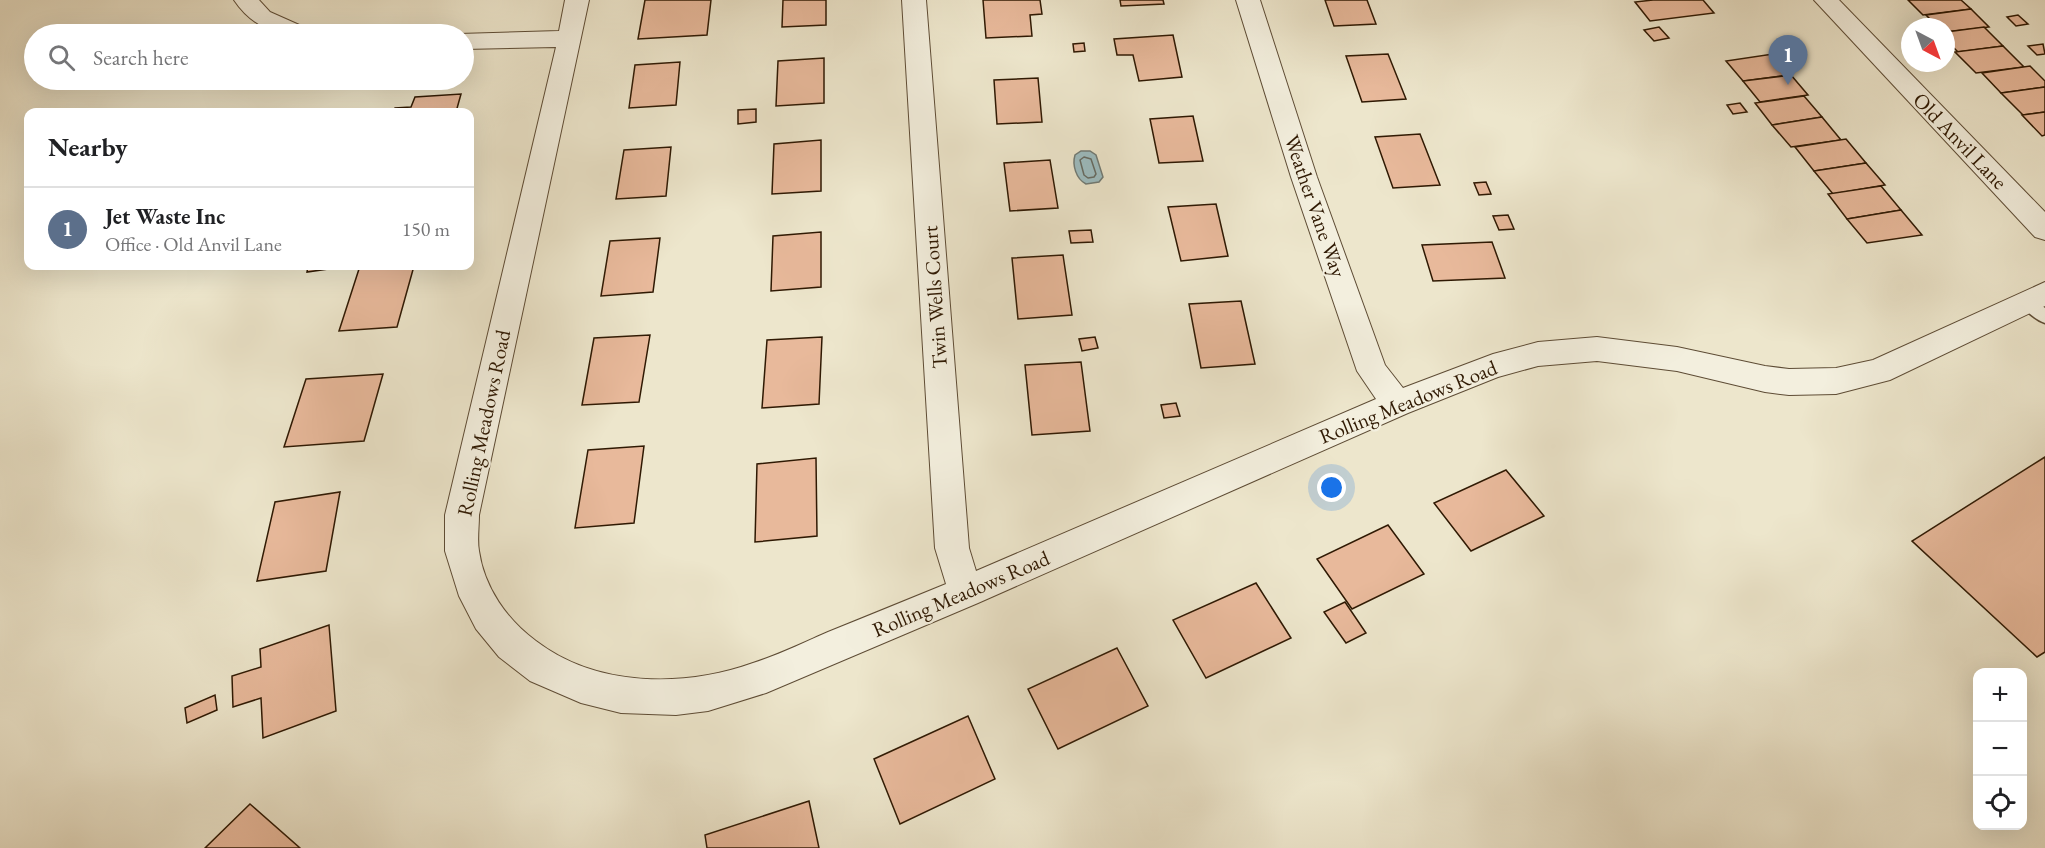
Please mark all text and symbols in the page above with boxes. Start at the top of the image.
north arrow [1901,18,1955,72]
search box [24,24,474,90]
pin: 1 [1768,36,1808,85]
icon: search [45,41,78,74]
text: Search here [93,43,188,72]
street label: Old Anvil Lane [1907,86,2013,195]
text: Nearby [48,130,128,164]
street label: Weather Vane Way [1278,131,1353,281]
text: Jet Waste Inc [105,202,225,231]
text: 1 [62,216,73,242]
text: 150 m [402,216,450,242]
street label: Twin Wells Court [916,224,953,369]
text: Office · Old Anvil Lane [105,231,282,257]
street label: Rolling Meadows Road [451,327,517,519]
street label: Rolling Meadows Road [1315,353,1501,450]
your location [1317,473,1346,502]
street label: Rolling Meadows Road [868,544,1054,643]
map controls [1973,668,2027,830]
button: + [1973,668,2027,722]
button: − [1973,722,2027,776]
button: locate [1973,776,2027,830]

